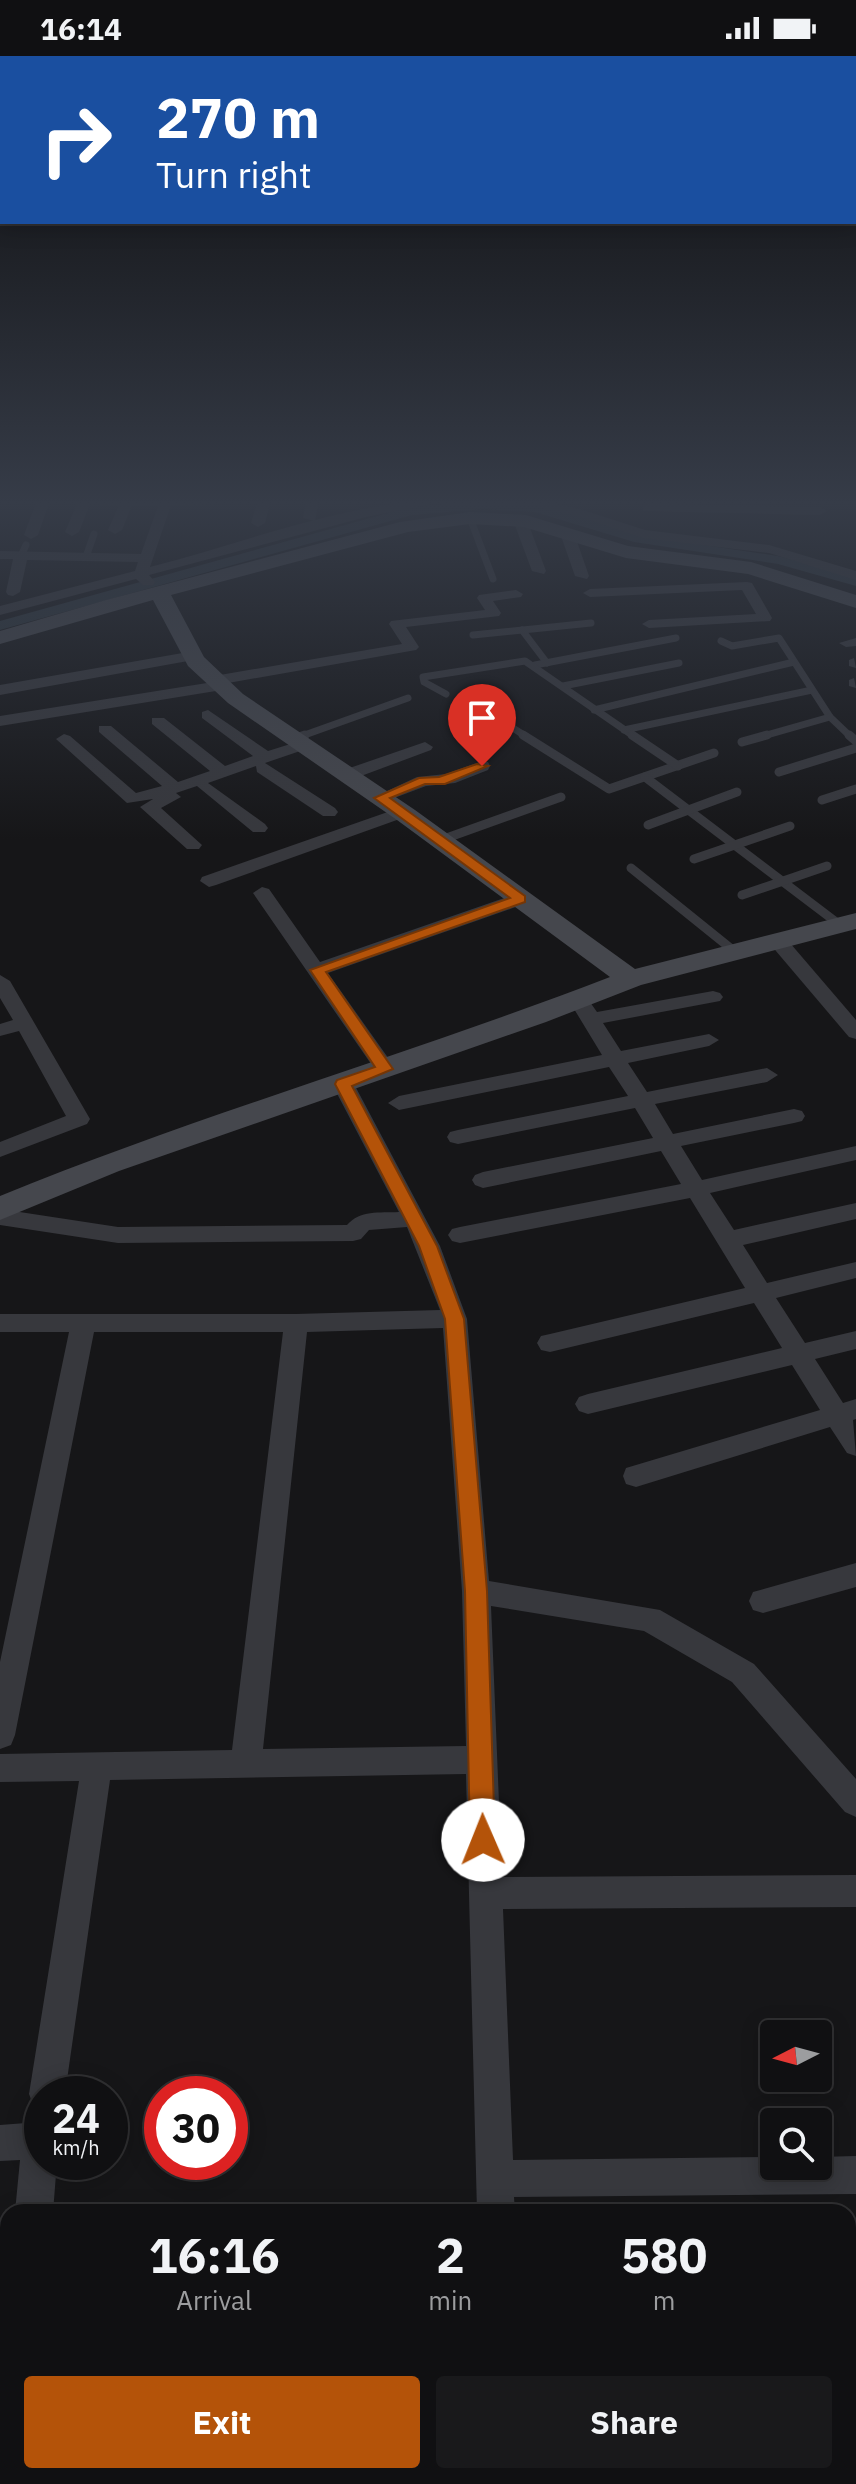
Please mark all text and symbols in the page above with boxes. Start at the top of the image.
text: 16:14 [40,9,122,48]
text: 270 m [156,81,320,153]
icon: right [24,88,128,192]
text: Turn right [156,151,312,198]
pin [448,684,516,766]
icon: arrive [460,696,504,740]
position arrow [441,1798,525,1882]
north arrow [760,2020,832,2092]
map controls [760,2020,832,2180]
speed limit sign: 30 [144,2076,248,2180]
text: 24 [52,2092,100,2144]
button: search [760,2108,832,2180]
text: km/h [52,2134,100,2161]
text: 16:16 [149,2224,280,2286]
text: 2 [436,2224,465,2286]
text: 580 [621,2224,707,2286]
text: Arrival [176,2283,252,2317]
text: min [428,2283,472,2317]
text: m [653,2283,675,2317]
button: Exit [24,2376,420,2468]
button: Share [436,2376,832,2468]

